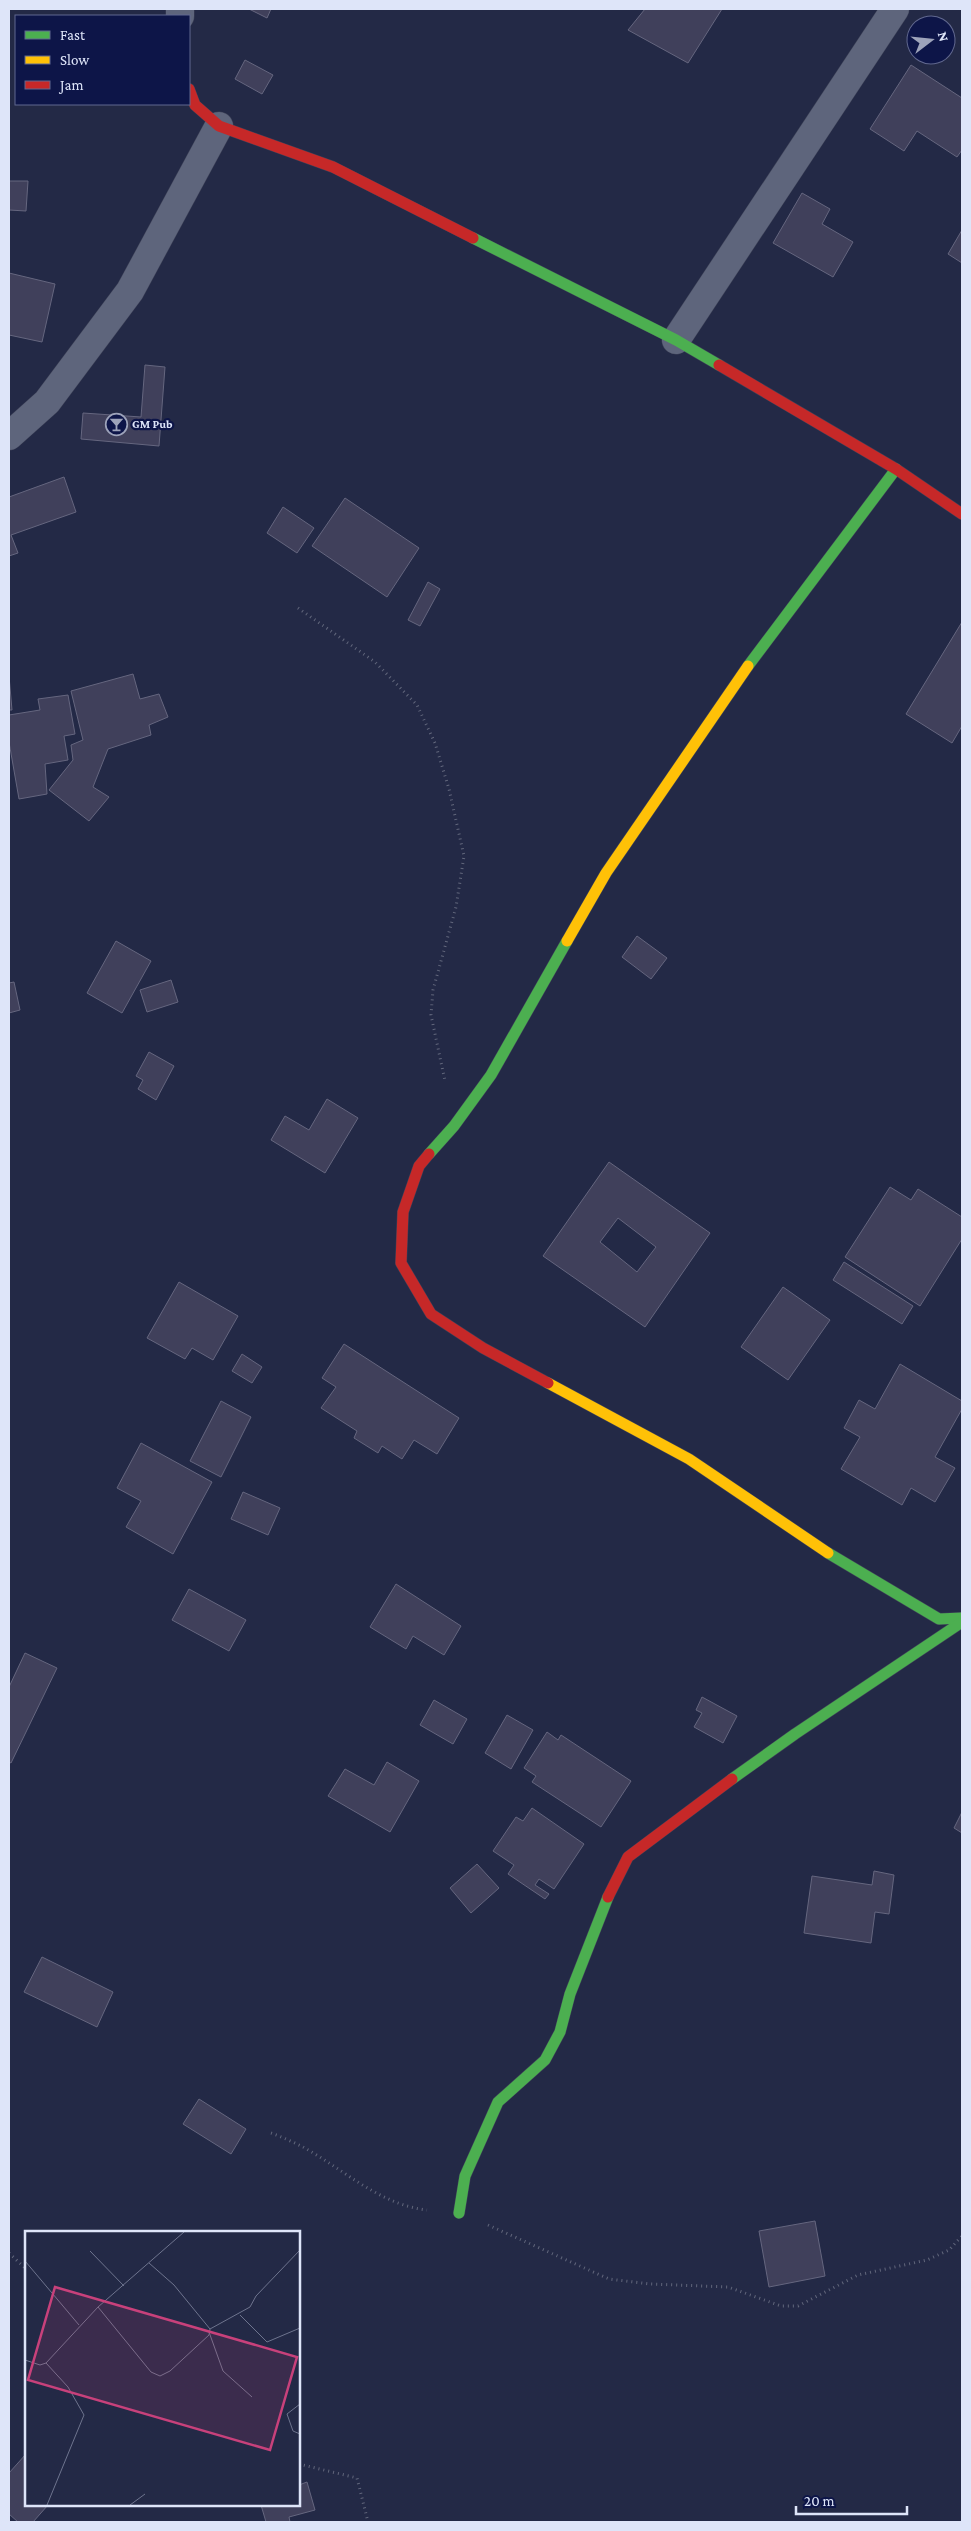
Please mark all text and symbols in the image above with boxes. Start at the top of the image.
legend [15,15,190,105]
north arrow [906,15,956,65]
text: Fast [60,27,86,43]
text: N [934,30,953,44]
text: Slow [60,52,90,68]
text: Jam [58,77,83,94]
bar icon: GM Pub [104,412,128,436]
place label: GM Pub [132,417,173,431]
inset map [25,2231,300,2506]
scale bar [796,2484,907,2516]
text: 20 m [804,2493,835,2509]

